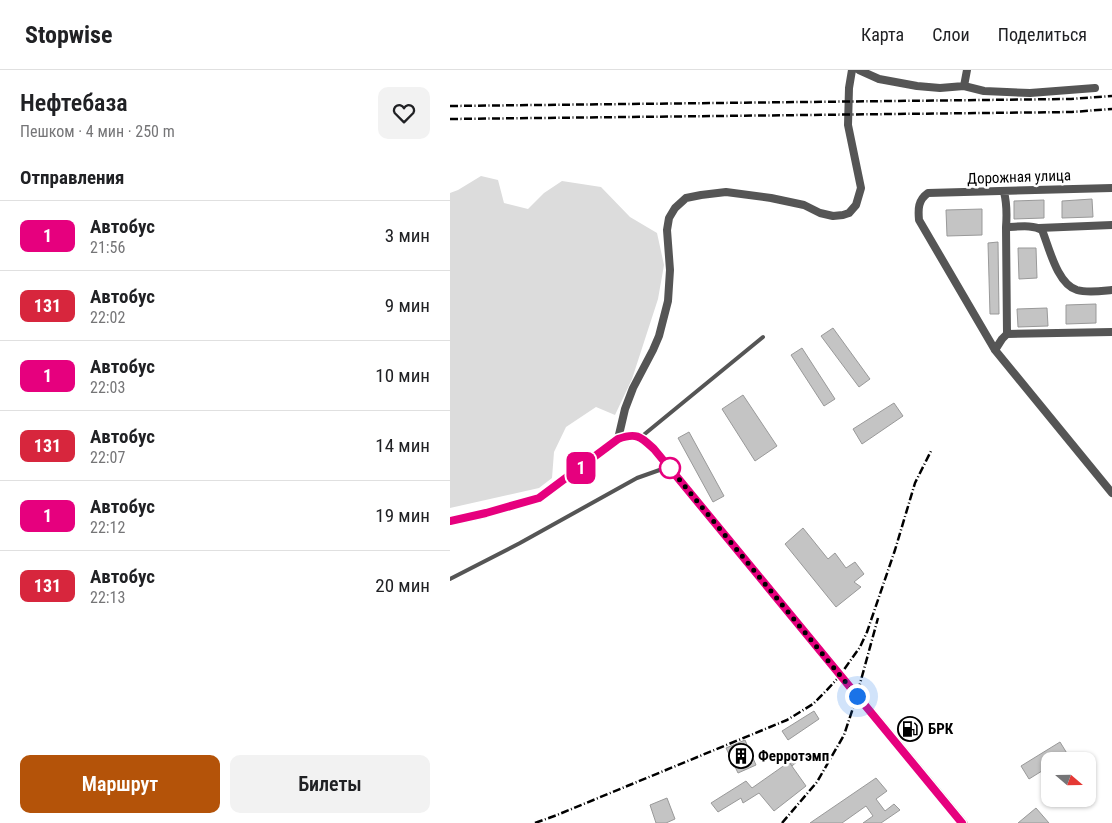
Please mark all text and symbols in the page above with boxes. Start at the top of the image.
text: Stopwise [25,21,112,49]
text: Карта [861,24,904,45]
text: Слои [932,24,970,45]
text: Поделиться [998,24,1087,45]
button: heart [378,87,430,139]
text: Нефтебаза [20,89,128,117]
text: Пешком · 4 мин · 250 m [20,122,175,141]
text: Отправления [20,166,124,189]
street label: Дорожная улица [967,166,1071,188]
text: Автобус [90,215,155,238]
text: 3 мин [385,224,430,247]
text: 1 [43,225,52,246]
text: 21:56 [90,238,125,257]
text: Автобус [90,285,155,308]
text: 9 мин [385,294,430,317]
text: 131 [34,295,61,316]
text: 22:02 [90,308,125,327]
text: Автобус [90,355,155,378]
text: 10 мин [375,364,430,387]
text: 1 [43,365,52,386]
text: 22:03 [90,378,125,397]
text: Автобус [90,425,155,448]
text: 14 мин [375,434,430,457]
text: 131 [34,435,61,456]
text: 22:07 [90,448,125,467]
line badge: 1 [565,452,597,484]
text: 1 [576,457,586,478]
unlabelled marker [659,457,681,479]
text: Автобус [90,495,155,518]
text: 19 мин [375,504,430,527]
text: 1 [43,505,52,526]
text: 22:12 [90,518,125,537]
text: Автобус [90,565,155,588]
text: 20 мин [375,574,430,597]
text: 131 [34,575,61,596]
text: 22:13 [90,588,125,607]
your location [845,684,870,709]
fuel station icon: БРК [897,716,923,742]
place label: БРК [928,720,954,738]
building icon: Ферротэмп [728,743,754,769]
place label: Ферротэмп [758,747,829,765]
north arrow [1041,752,1096,808]
map controls [1041,752,1096,807]
button: Маршрут [20,755,220,813]
button: Билеты [230,755,430,813]

